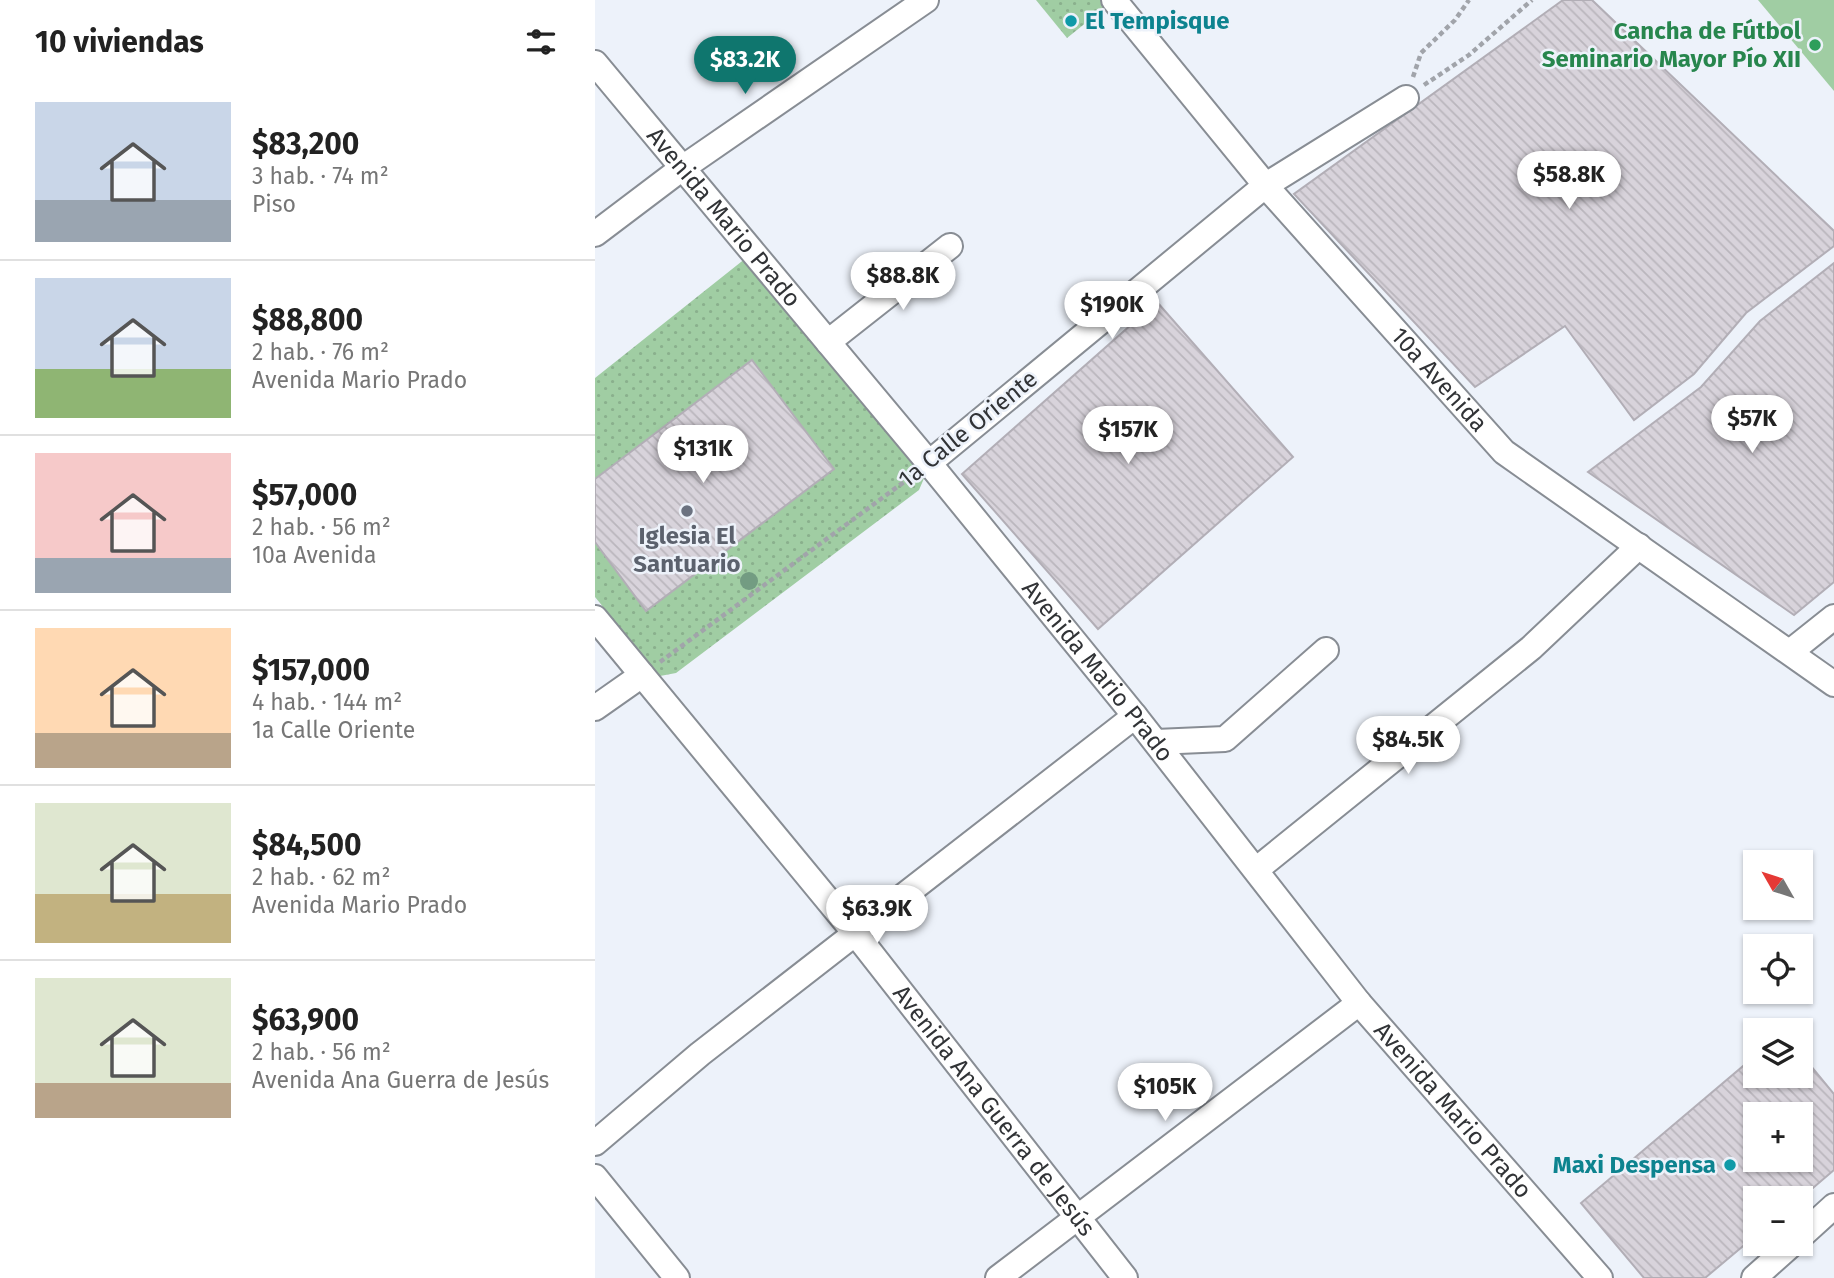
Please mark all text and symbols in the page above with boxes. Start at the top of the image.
place label: El Tempisque [1085,7,1229,35]
marker: El Tempisque [1063,13,1079,29]
place label: Cancha de Fútbol Seminario Mayor Pío XII [1542,17,1802,73]
icon: filters [522,23,560,61]
text: 10 viviendas [35,24,204,60]
pin: $83.2K [688,36,802,96]
marker: Cancha de Fútbol Seminario Mayor Pío XII [1807,37,1823,53]
text: $83.2K [710,45,780,73]
street label: Avenida Mario Prado [641,122,807,313]
text: $83,200 [252,126,359,162]
icon: home [91,130,175,214]
pin: $58.8K [1512,152,1626,211]
text: $58.8K [1533,160,1605,188]
text: 3 hab. · 74 m² [252,162,389,190]
text: Piso [252,190,296,218]
pin: $88.8K [846,252,960,312]
text: $88.8K [867,261,939,289]
pin: $190K [1063,282,1161,341]
text: $190K [1080,290,1144,318]
text: $88,800 [252,302,363,338]
icon: home [91,306,175,390]
street label: 10a Avenida [1385,322,1493,437]
text: 2 hab. · 76 m² [252,338,389,366]
street label: 1a Calle Oriente [893,365,1043,493]
text: Avenida Mario Prado [252,366,467,394]
pin: $57K [1711,396,1793,455]
text: $57K [1727,404,1777,432]
pin: $157K [1079,406,1177,466]
text: $157K [1098,415,1158,443]
pin: $131K [654,426,752,485]
text: $131K [673,434,733,462]
text: $57,000 [252,477,357,513]
icon: home [91,481,175,565]
marker: Iglesia El Santuario [679,503,695,519]
text: 2 hab. · 56 m² [252,513,391,541]
place label: Iglesia El Santuario [633,522,741,578]
text: 10a Avenida [252,541,377,569]
street label: Avenida Mario Prado [1016,575,1179,767]
text: $157,000 [252,652,370,688]
icon: home [91,656,175,740]
text: 4 hab. · 144 m² [252,688,402,716]
text: 1a Calle Oriente [252,716,415,744]
pin: $84.5K [1351,716,1465,776]
text: $84.5K [1372,725,1444,753]
text: $84,500 [252,827,362,863]
icon: home [91,831,175,915]
north arrow [1743,850,1813,920]
map controls [1743,850,1813,1256]
text: 2 hab. · 62 m² [252,863,390,891]
pin: $63.9K [820,886,934,945]
text: Avenida Mario Prado [252,891,467,919]
text: $63.9K [842,894,912,922]
button: locate [1743,934,1813,1004]
street label: Avenida Ana Guerra de Jesús [887,980,1101,1242]
text: $63,900 [252,1002,359,1038]
icon: home [91,1006,175,1090]
street label: Avenida Mario Prado [1368,1016,1538,1204]
button: layers [1743,1018,1813,1088]
text: 2 hab. · 56 m² [252,1038,391,1066]
pin: $105K [1116,1064,1214,1123]
text: Avenida Ana Guerra de Jesús [252,1066,549,1094]
text: $105K [1134,1072,1196,1100]
button: + [1743,1102,1813,1172]
place label: Maxi Despensa [1553,1151,1716,1179]
marker: Maxi Despensa [1722,1157,1738,1173]
button: − [1743,1186,1813,1256]

